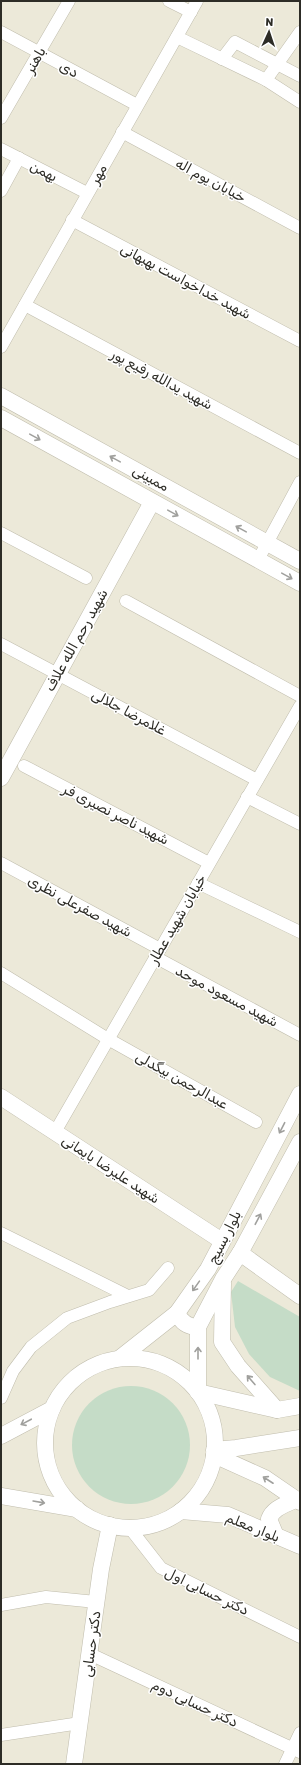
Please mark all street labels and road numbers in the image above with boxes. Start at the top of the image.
street label: باهنر [21,44,50,77]
street label: دی [56,57,81,82]
street label: خیابان یوم اله [172,155,249,207]
street label: بهمن [27,157,60,185]
street label: مهر [86,161,111,188]
street label: شهید خداخواست بهبهانی [118,240,254,323]
street label: شهید یدالله رفیع پور [106,345,216,415]
street label: ممبینی [130,462,172,495]
street label: شهید رحم الله علاف [41,586,112,694]
street label: غلامرضا جلالی [89,686,169,739]
street label: شهید ناصر نصیری فر [59,780,172,849]
street label: خیابان شهید عطار [144,871,210,968]
street label: شهید صفرعلی نظری [25,872,135,941]
street label: شهید مسعود موحد [172,962,281,1031]
street label: عبدالرحمن بیگدلی [133,1048,231,1113]
street label: شهید علیرضا بایمانی [59,1131,163,1207]
street label: بلوار بسیج [204,1208,247,1268]
street label: بلوار معلم [223,1509,282,1546]
street label: دکتر حسابی اول [162,1564,252,1619]
street label: دکتر حسابی [78,1610,105,1678]
street label: دکتر حسابی دوم [149,1676,241,1732]

